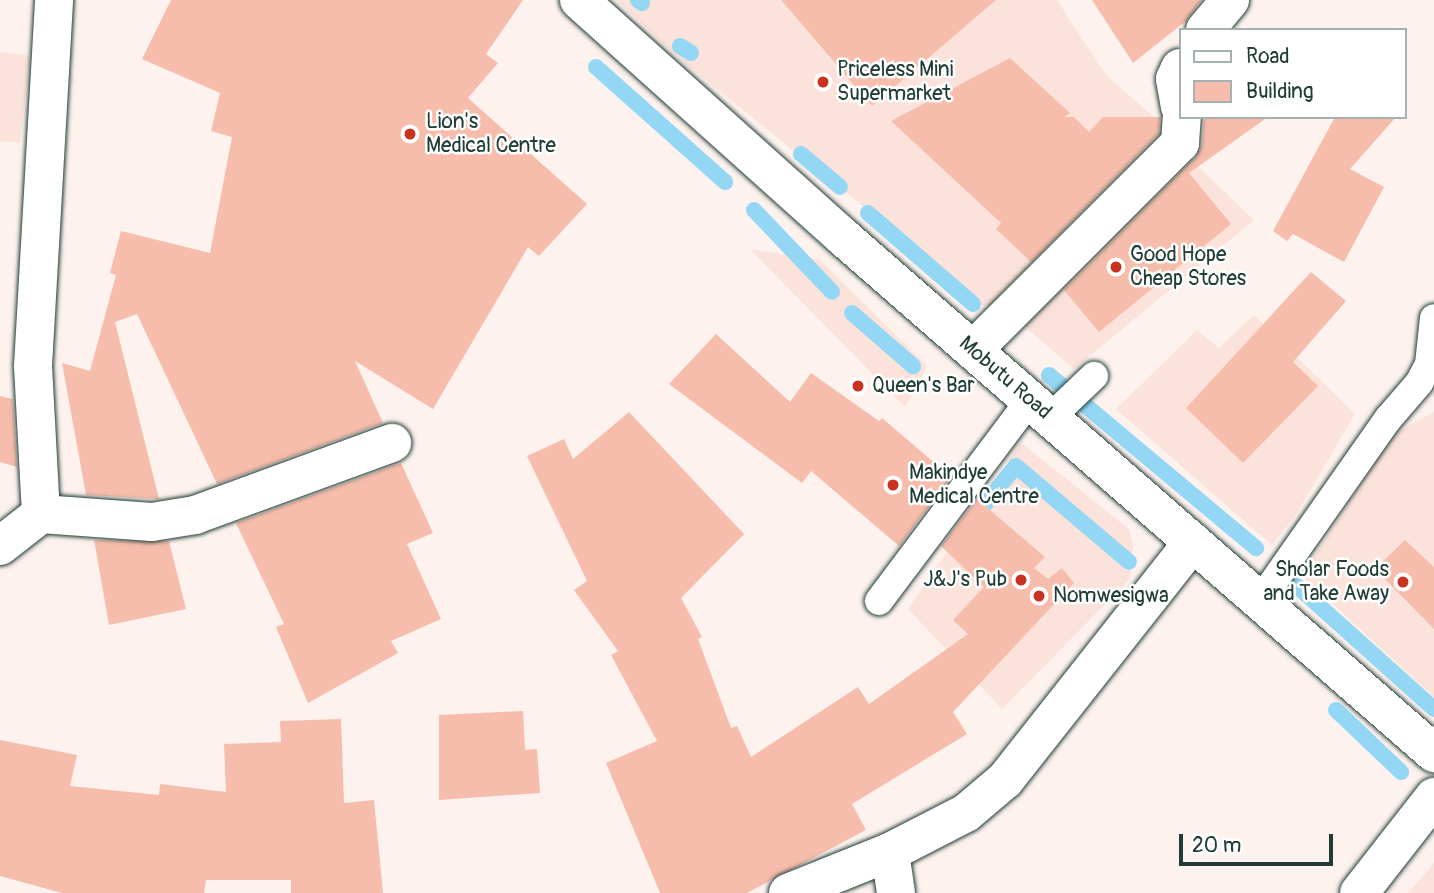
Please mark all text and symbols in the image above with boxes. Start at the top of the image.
legend [1178,28,1406,119]
text: Road [1246,43,1290,70]
place label: Priceless Mini Supermarket [837,57,953,107]
marker: Priceless Mini Supermarket [815,74,831,90]
text: Building [1246,78,1313,105]
place label: Lion's Medical Centre [426,109,556,159]
marker: Lion's Medical Centre [400,124,420,144]
place label: Good Hope Cheap Stores [1130,242,1246,292]
marker: Good Hope Cheap Stores [1108,259,1124,275]
street label: Mobutu Road [954,331,1056,425]
place label: Queen's Bar [872,373,975,399]
marker: Queen's Bar [850,378,866,394]
place label: Makindye Medical Centre [909,460,1039,510]
marker: Makindye Medical Centre [883,475,903,495]
place label: Sholar Foods and Take Away [1263,557,1389,607]
place label: J&J's Pub [923,567,1007,593]
marker: J&J's Pub [1013,572,1029,588]
marker: Sholar Foods and Take Away [1395,574,1411,590]
place label: Nomwesigwa [1053,583,1169,609]
marker: Nomwesigwa [1031,588,1047,604]
scale bar [1182,820,1336,864]
text: 20 m [1192,832,1241,859]

